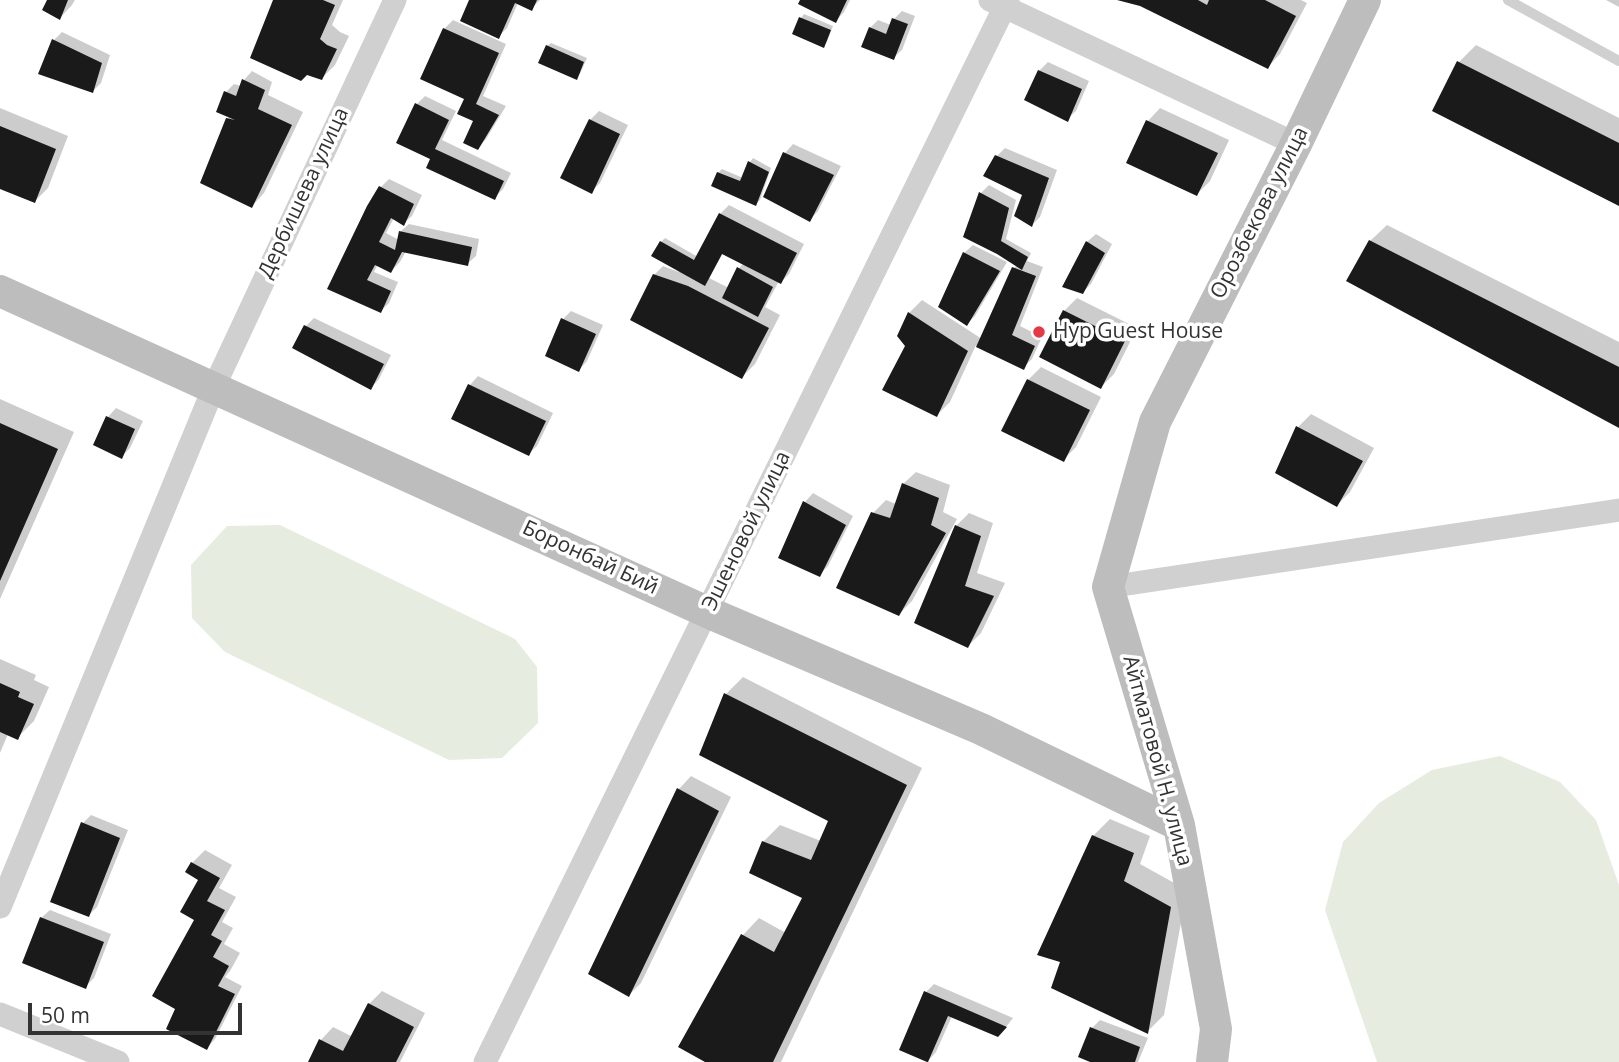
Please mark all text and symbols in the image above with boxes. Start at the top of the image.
street label: Дербишева улица [253,104,355,282]
street label: Орозбекова улица [1206,123,1314,303]
place label: Нур Guest House [1053,319,1223,345]
marker: Нур Guest House [1031,324,1047,340]
street label: Эшеновой улица [698,447,796,615]
street label: Боронбай Бий [518,516,662,600]
street label: Айтматовой Н. улица [1117,653,1197,869]
scale bar [32,988,245,1032]
text: 50 m [41,1001,90,1029]

